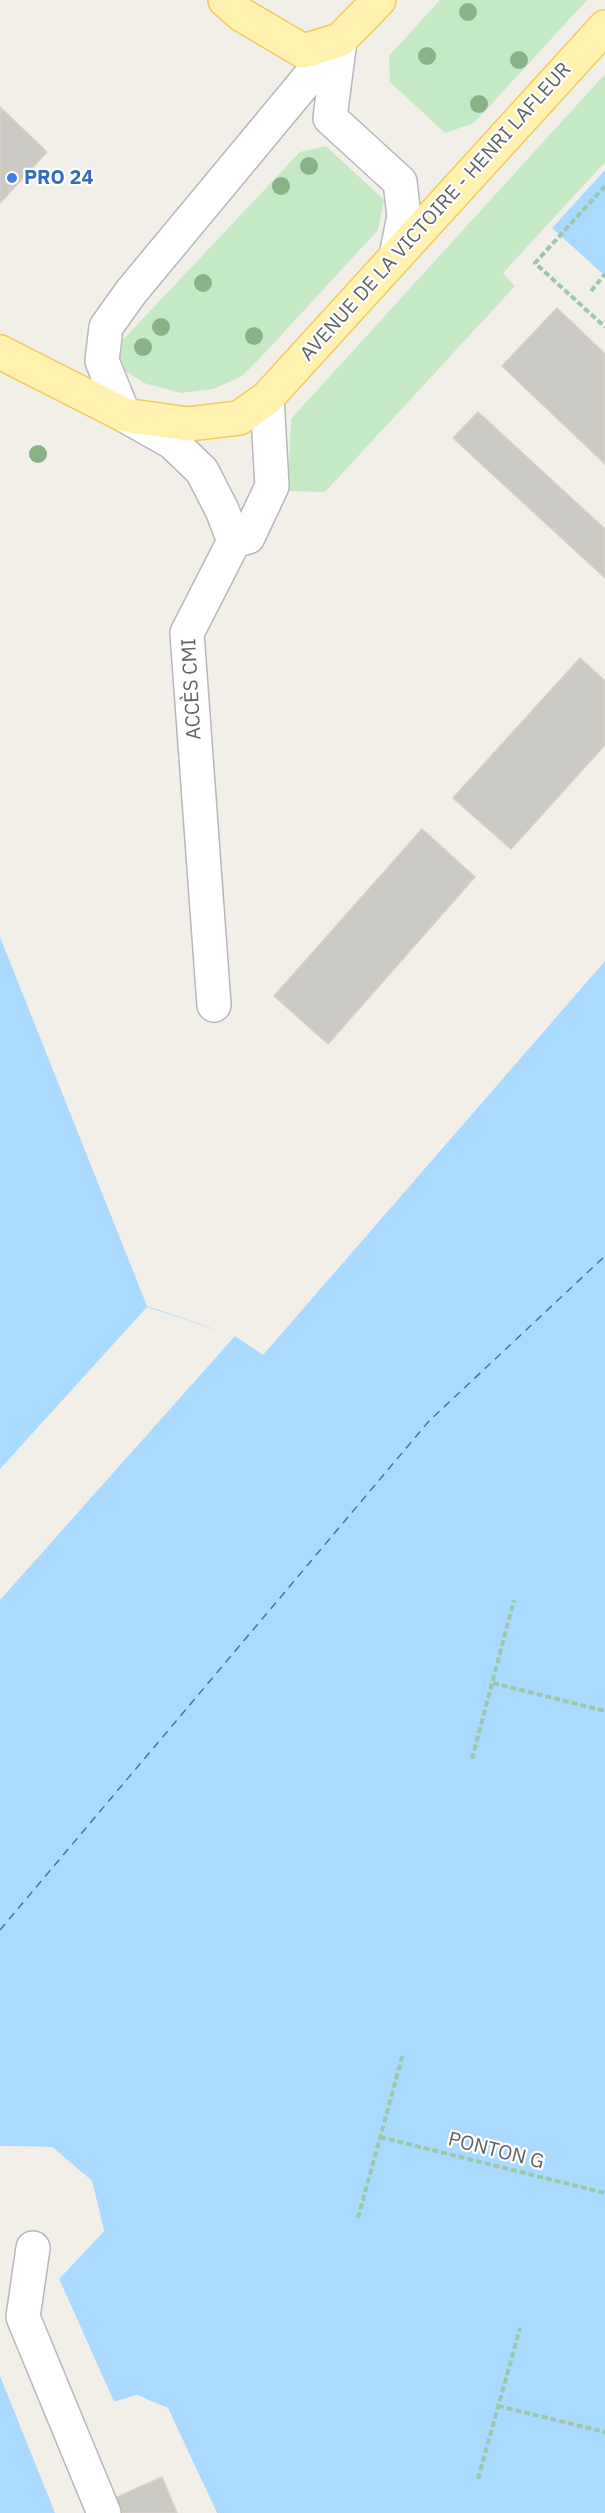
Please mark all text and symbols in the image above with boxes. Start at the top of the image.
street label: AVENUE DE LA VICTOIRE - HENRI LAFLEUR [296,58,576,366]
place label: PRO 24 [24,166,93,190]
marker: PRO 24 [5,171,19,185]
street label: ACCÈS CMI [177,638,207,740]
street label: PONTON G [445,2127,547,2175]

